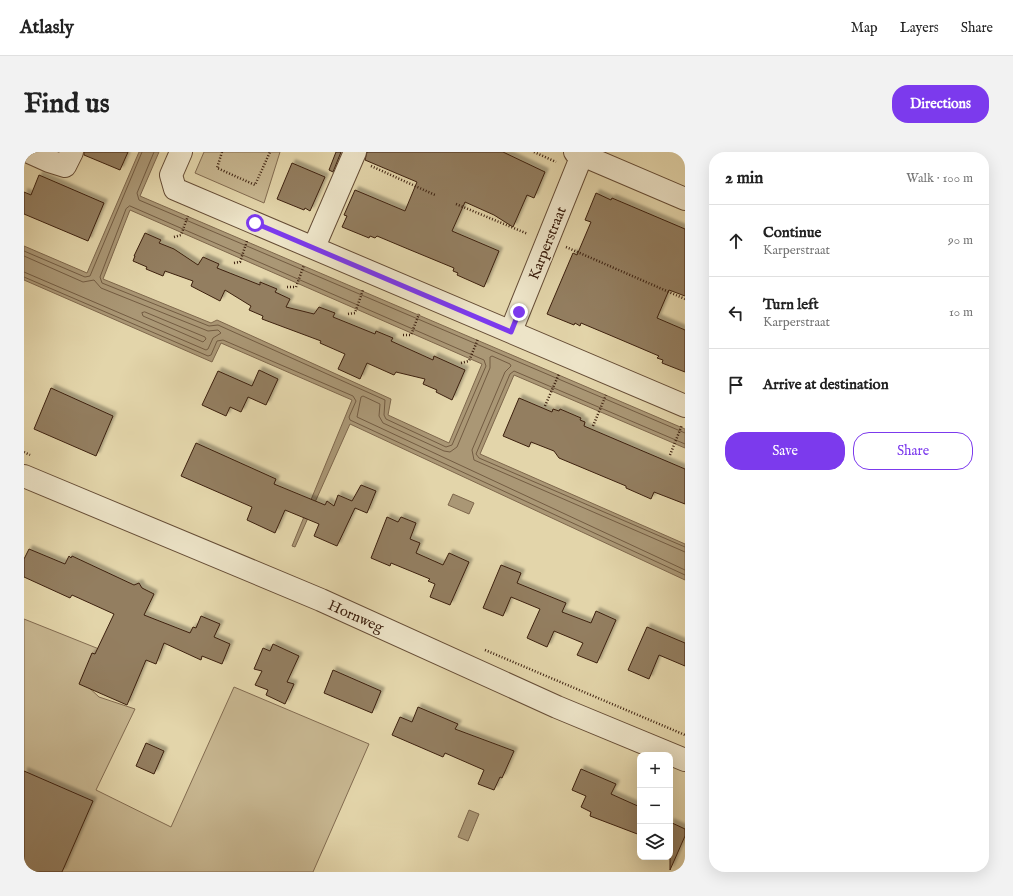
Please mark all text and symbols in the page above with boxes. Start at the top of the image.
text: Atlasly [20,16,74,40]
text: Map [851,19,878,37]
text: Layers [900,19,939,37]
text: Share [961,19,993,37]
button: Directions [892,85,989,123]
text: Find us [24,87,110,122]
text: 2 min [725,168,763,189]
text: Walk · 100 m [906,170,973,187]
street label: Karperstraat [524,204,571,283]
route start [246,214,264,232]
text: Continue [763,223,821,242]
icon: ahead [725,230,747,252]
text: 90 m [948,232,973,249]
text: Karperstraat [763,242,830,259]
text: Turn left [763,295,819,314]
icon: left [725,302,747,324]
route end [510,303,528,321]
text: 10 m [949,304,973,321]
text: Karperstraat [763,314,830,331]
icon: arrive [725,374,747,396]
text: Arrive at destination [763,375,889,394]
button: Save [725,432,845,470]
button: Share [853,432,973,470]
street label: Hornweg [325,596,387,637]
map controls [637,752,673,860]
button: + [637,752,673,788]
button: − [637,788,673,824]
button: layers [637,824,673,860]

